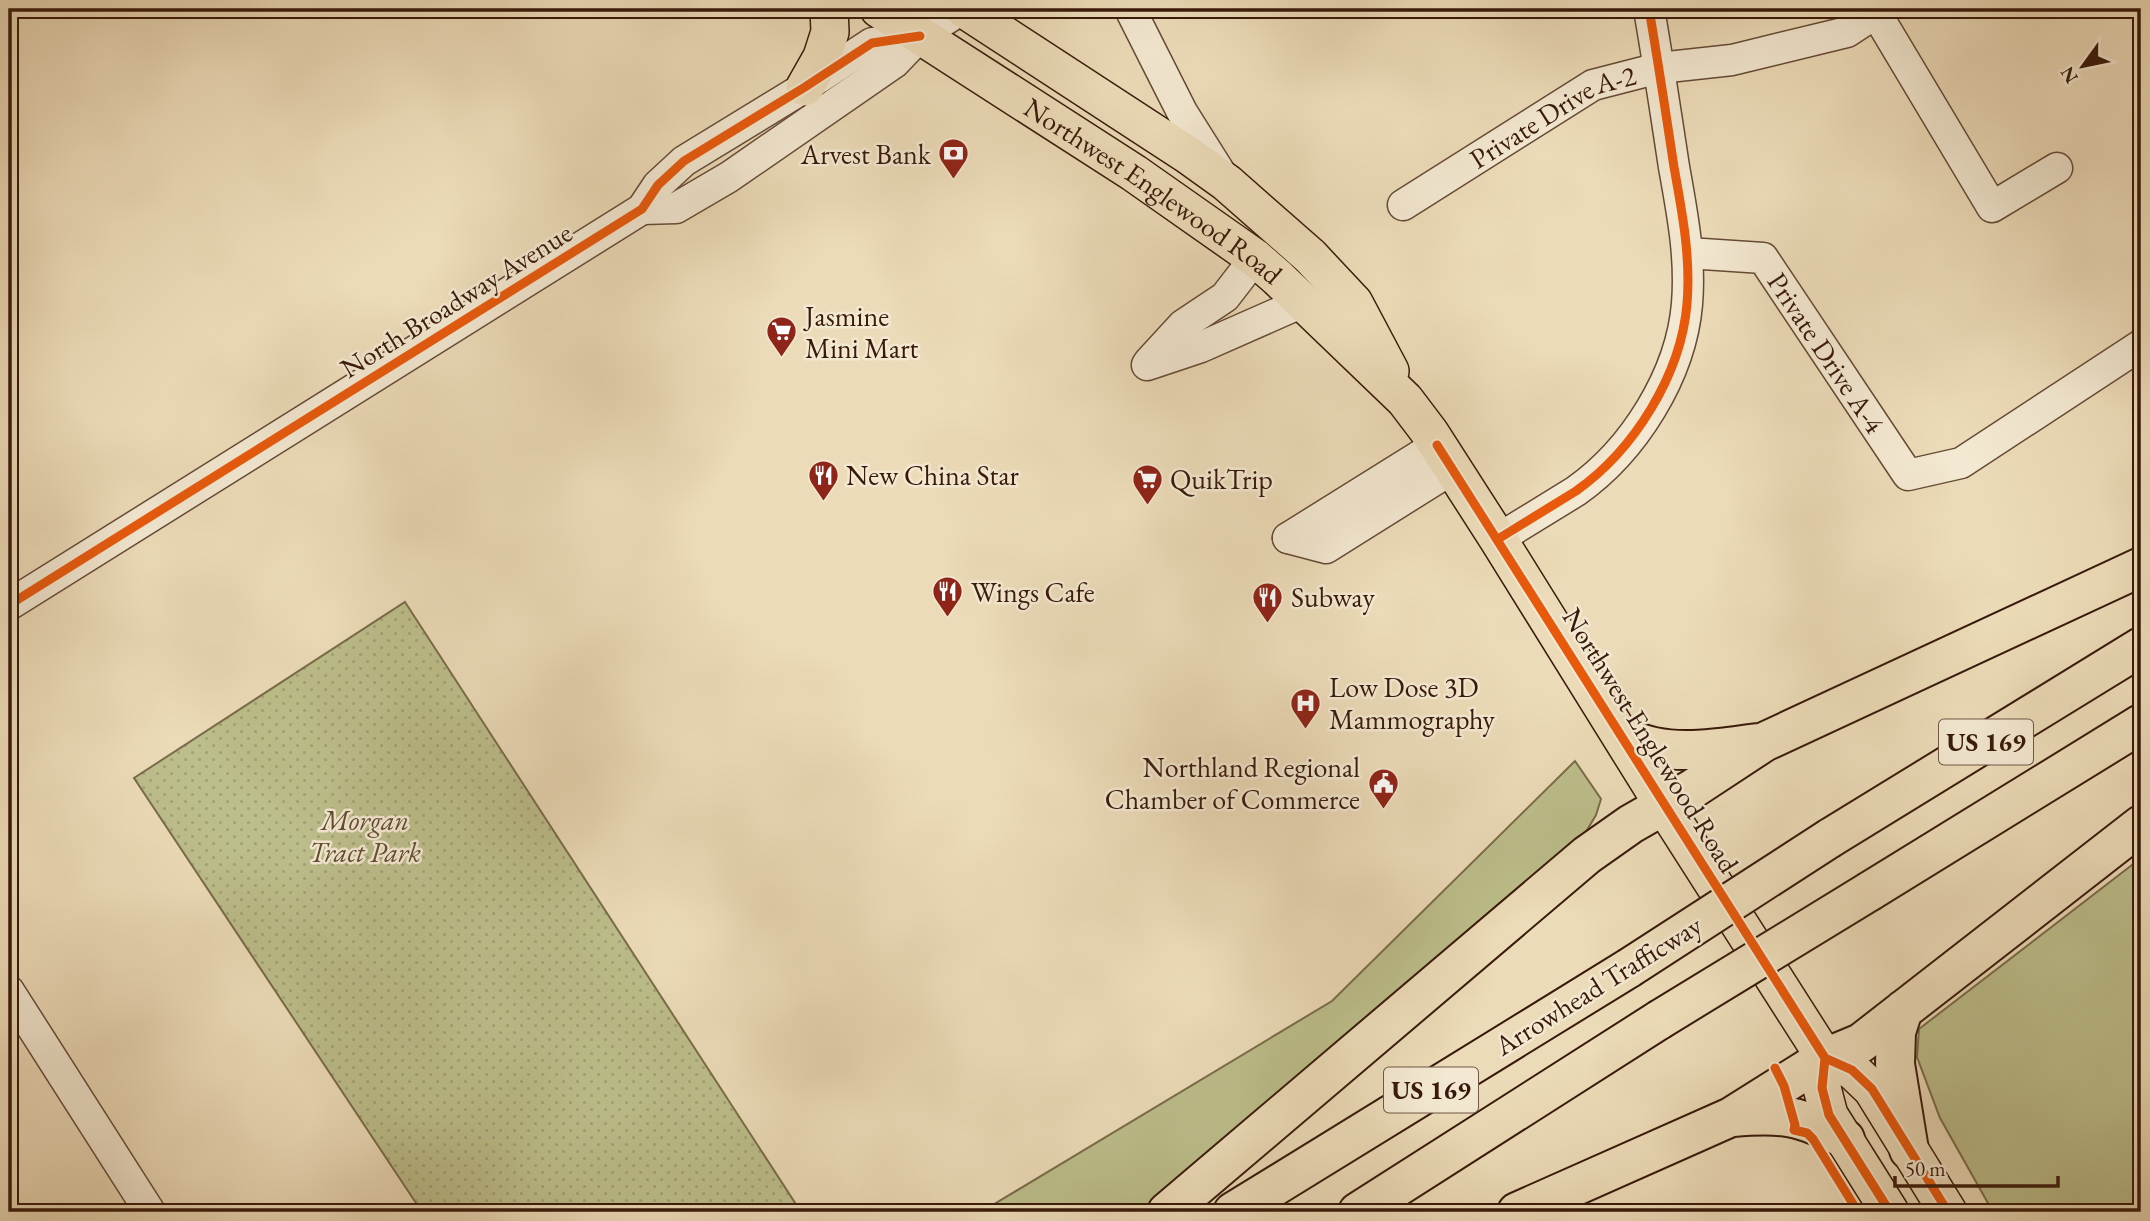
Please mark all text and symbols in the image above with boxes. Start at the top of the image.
north arrow [2048,32,2118,102]
street label: Private Drive A-2 [1463,57,1640,176]
text: N [2054,61,2084,88]
street label: Northwest Englewood Road [1017,89,1291,292]
place label: Arvest Bank [800,136,932,172]
bank icon: Arvest Bank [937,137,971,181]
street label: North Broadway Avenue [333,214,579,386]
street label: Private Drive A-4 [1760,265,1893,440]
place label: Jasmine Mini Mart [803,298,919,366]
supermarket icon: Jasmine Mini Mart [765,315,799,359]
place label: New China Star [846,457,1020,493]
restaurant icon: New China Star [806,458,840,502]
place label: QuikTrip [1170,461,1273,497]
supermarket icon: QuikTrip [1130,462,1164,506]
place label: Wings Cafe [971,574,1095,610]
restaurant icon: Wings Cafe [931,575,965,619]
place label: Subway [1291,579,1375,615]
restaurant icon: Subway [1251,580,1285,624]
street label: Northwest Englewood Road [1555,601,1748,880]
place label: Low Dose 3D Mammography [1329,669,1495,737]
hospital icon: Low Dose 3D Mammography [1289,686,1323,730]
road number: US 169 [1939,720,2033,764]
place label: Northland Regional Chamber of Commerce [1105,749,1360,817]
public building icon: Northland Regional Chamber of Commerce [1366,766,1400,810]
park label: Morgan Tract Park [309,802,421,870]
street label: Arrowhead Trafficway [1487,906,1709,1064]
road number: US 169 [1384,1068,1478,1112]
scale bar [1895,1144,2057,1188]
text: 50 m [1905,1155,1946,1182]

